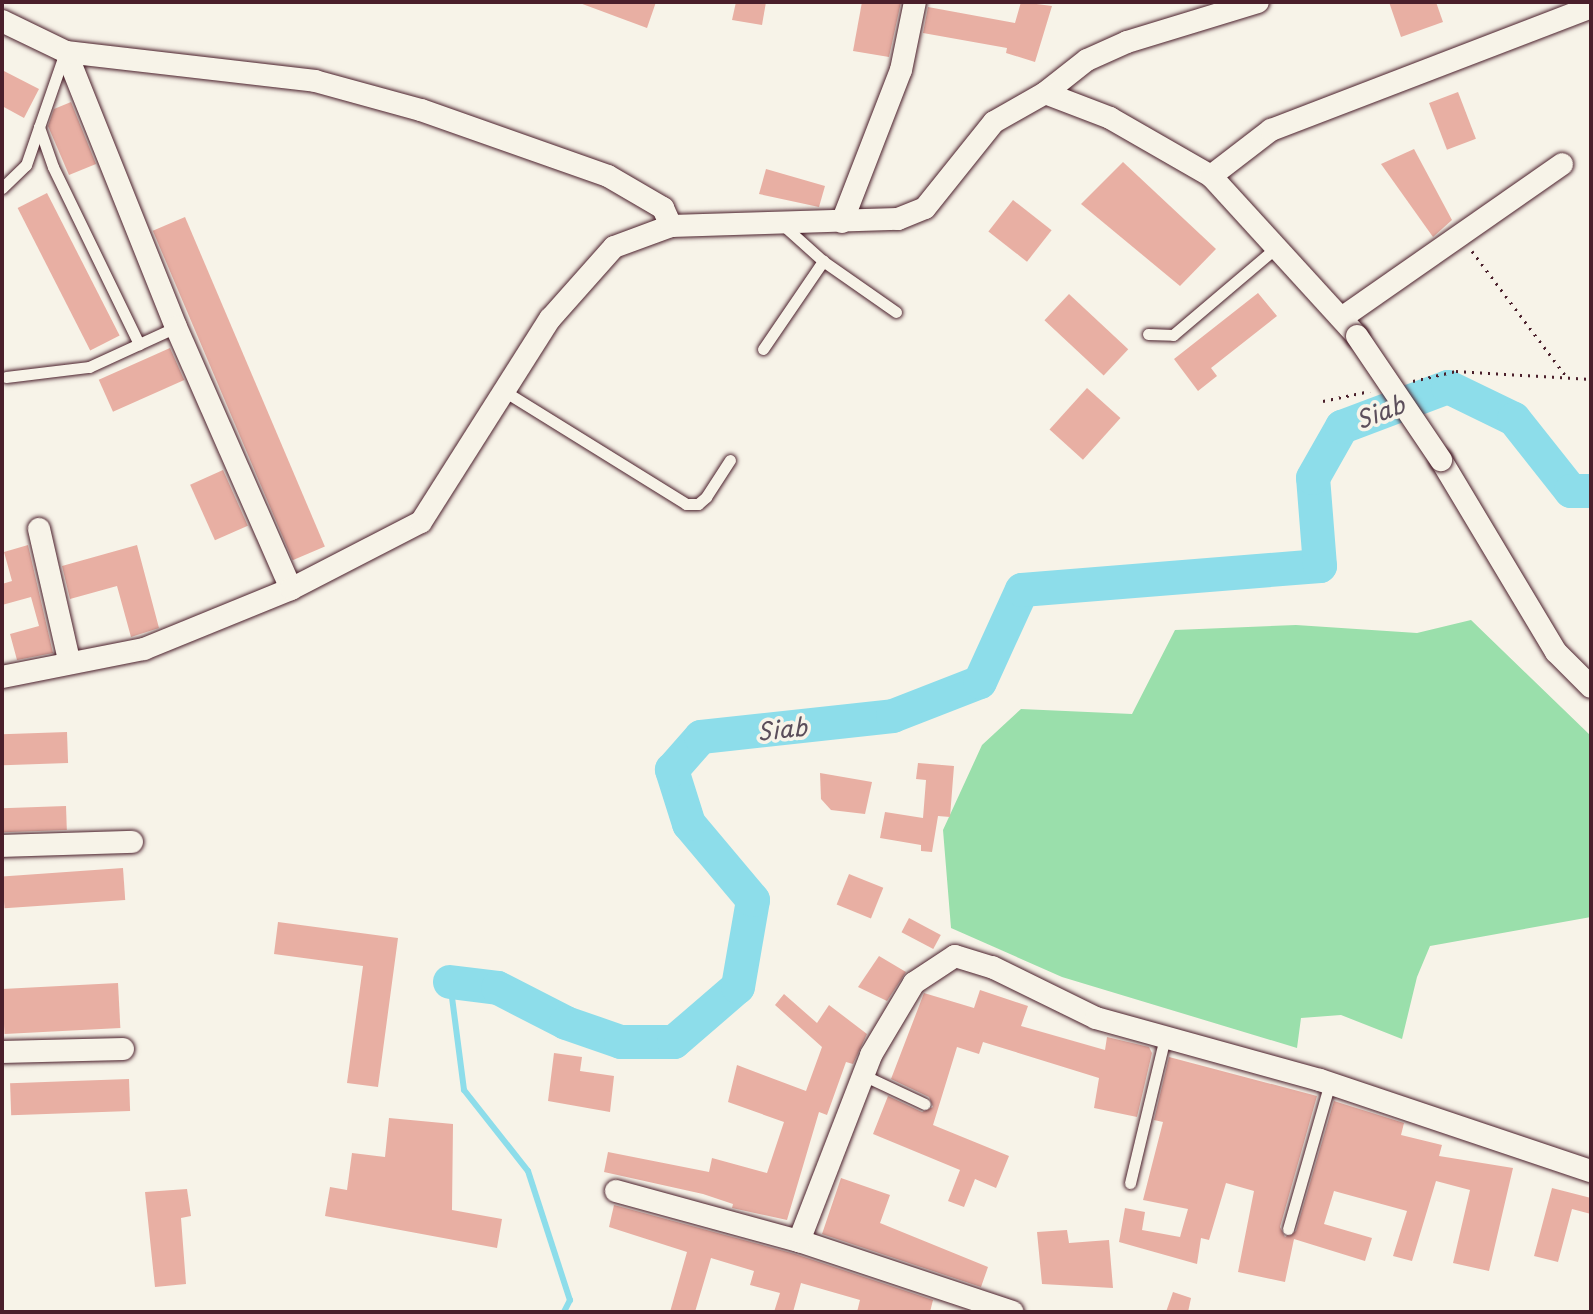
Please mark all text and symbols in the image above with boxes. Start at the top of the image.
water label: Siab [1352,390,1408,434]
water label: Siab [756,712,808,746]

